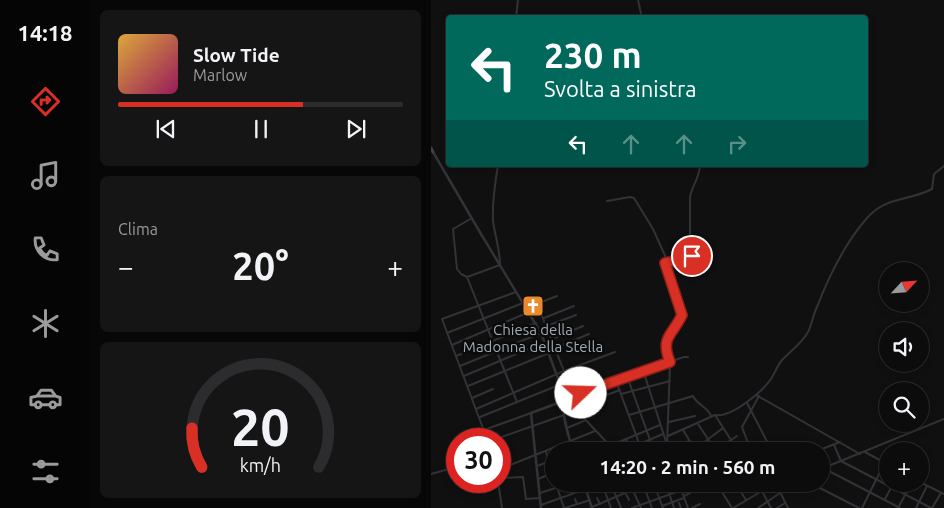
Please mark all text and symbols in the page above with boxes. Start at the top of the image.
text: 14:18 [17,20,73,45]
icon: left [461,35,526,100]
text: 230 m [544,35,642,75]
text: Slow Tide [193,44,280,66]
text: Marlow [193,66,247,84]
text: Svolta a sinistra [544,76,697,101]
icon: directions [28,84,63,119]
icon: previous [152,115,180,143]
icon: pause [247,115,275,143]
icon: next [342,115,370,143]
icon: left [564,130,592,158]
icon: ahead [617,130,645,158]
icon: ahead [670,130,698,158]
icon: right [723,130,751,158]
icon: music [28,158,63,193]
text: Clima [118,220,158,238]
icon: phone [28,232,63,267]
pin [671,235,713,277]
icon: arrive [678,242,706,270]
text: 20° [232,245,289,287]
text: − [118,251,134,282]
text: + [387,251,403,282]
north arrow [879,262,929,312]
map controls [879,262,929,492]
church icon: Chiesa della Madonna della Stella [521,294,545,318]
icon: climate [28,306,63,341]
place label: Chiesa della Madonna della Stella [463,321,603,355]
button: sound [879,322,929,372]
position arrow [554,366,606,418]
icon: car [28,380,63,415]
button: search [879,382,929,432]
text: 20 [231,398,290,456]
speed limit sign: 30 [446,428,511,493]
button: + [879,442,929,492]
icon: filters [28,454,63,489]
text: km/h [240,455,281,475]
text: 14:20 · 2 min · 560 m [600,456,775,478]

